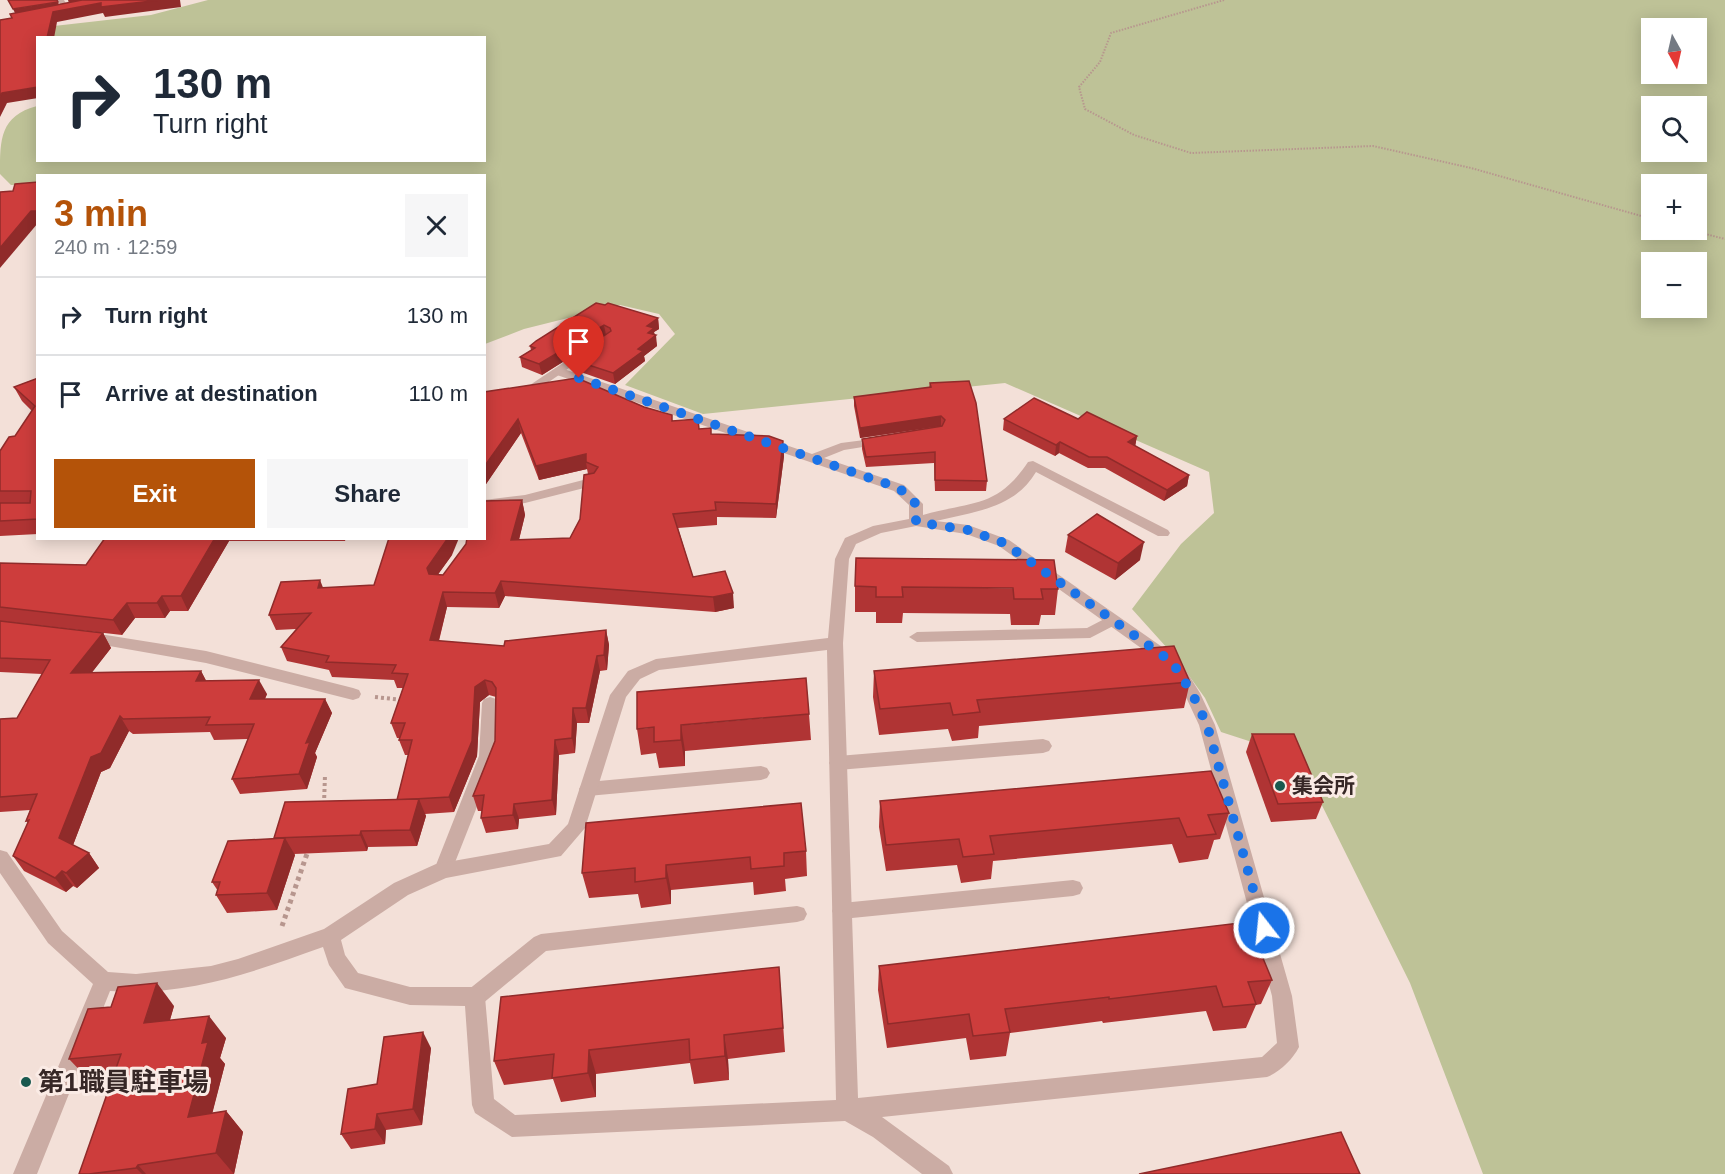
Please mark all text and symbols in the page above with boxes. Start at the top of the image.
north arrow [1641,18,1707,84]
map controls [1641,18,1707,318]
icon: right [54,60,132,138]
text: 130 m [153,60,272,107]
button: search [1641,96,1707,162]
text: Turn right [153,109,268,139]
button: + [1641,174,1707,240]
text: 3 min [54,193,148,234]
button: close [405,194,468,257]
text: 240 m · 12:59 [54,236,177,258]
button: − [1641,252,1707,318]
icon: right [54,300,87,333]
text: Turn right [105,303,207,328]
text: 130 m [407,303,468,328]
pin [553,316,604,378]
icon: arrive [562,325,595,358]
icon: arrive [54,378,87,411]
text: Arrive at destination [105,381,318,406]
text: 110 m [408,381,468,406]
button: Exit [54,459,255,528]
button: Share [267,459,468,528]
place label: 集会所 [1292,774,1355,797]
marker: 集会所 [1273,779,1287,793]
position arrow [1232,896,1296,960]
place label: 第1職員駐車場 [38,1067,208,1097]
marker: 第1職員駐車場 [19,1075,33,1089]

